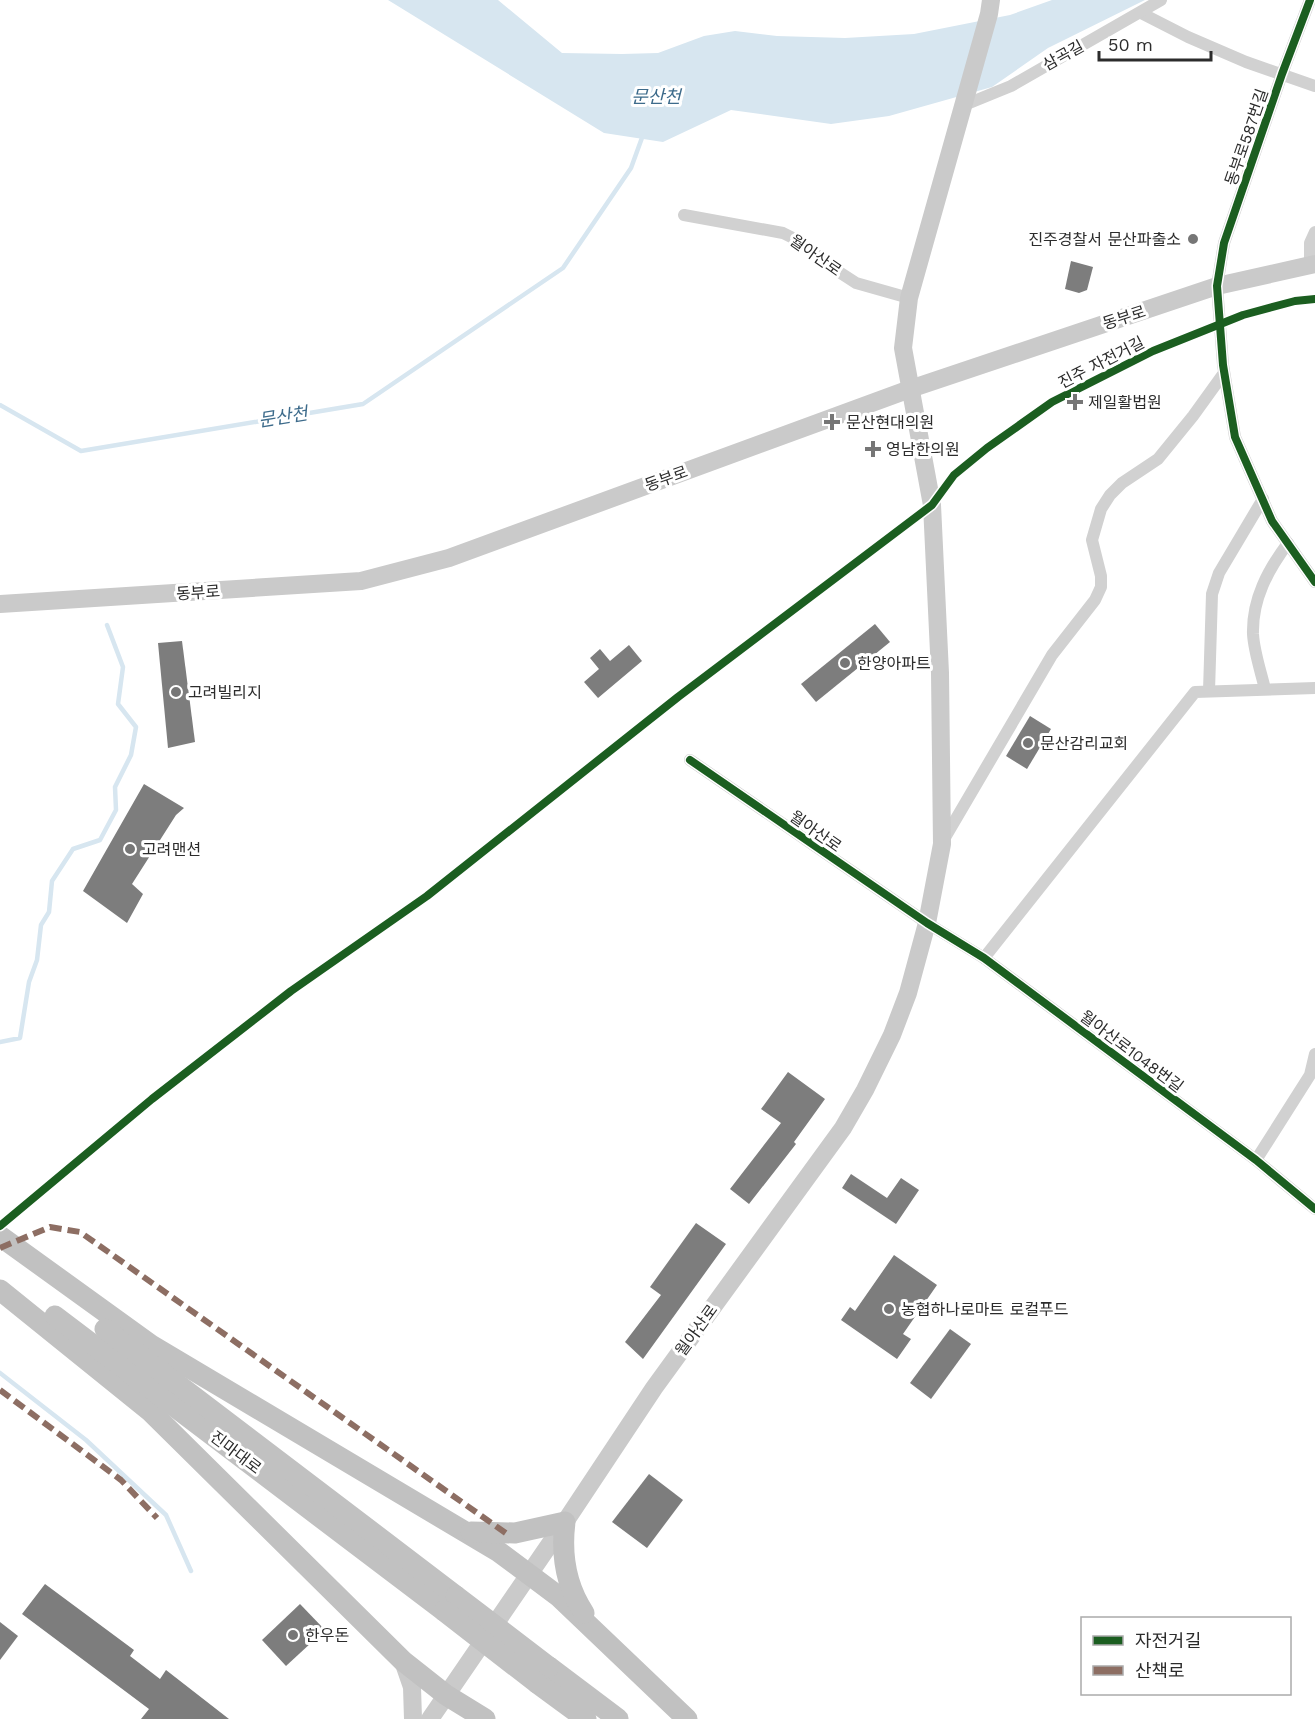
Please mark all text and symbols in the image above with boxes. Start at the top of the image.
scale bar [1099,24,1212,62]
text: 50 m [1108,34,1153,55]
street label: 삼곡길 [1039,36,1087,74]
water label: 문산천 [631,86,683,107]
street label: 동부로587번길 [1221,86,1272,188]
place label: 진주경찰서 문산파출소 [1028,230,1181,249]
street label: 월아산로 [786,231,846,280]
marker: 진주경찰서 문산파출소 [1186,232,1200,246]
street label: 동부로 [1100,302,1148,333]
street label: 진주 자전거길 [1055,333,1147,392]
marker: 제일활법원 [1066,393,1084,411]
place label: 제일활법원 [1088,393,1162,412]
water label: 문산천 [257,402,312,431]
marker: 문산현대의원 [823,413,841,431]
place label: 문산현대의원 [846,413,934,432]
marker: 영남한의원 [864,440,882,458]
place label: 영남한의원 [886,440,960,459]
street label: 동부로 [642,462,690,495]
street label: 동부로 [175,581,221,604]
place label: 한양아파트 [857,654,931,673]
marker: 한양아파트 [838,656,852,670]
place label: 고려빌리지 [188,683,262,702]
marker: 고려빌리지 [169,685,183,699]
place label: 문산감리교회 [1040,734,1128,753]
marker: 문산감리교회 [1021,736,1035,750]
street label: 월아산로 [786,807,846,856]
place label: 고려맨션 [142,840,201,859]
marker: 고려맨션 [123,842,137,856]
street label: 월아산로1048번길 [1076,1006,1187,1096]
place label: 농협하나로마트 로컬푸드 [901,1300,1068,1319]
street label: 월아산로 [671,1301,722,1360]
marker: 농협하나로마트 로컬푸드 [882,1302,896,1316]
street label: 진마대로 [206,1427,265,1478]
legend [1081,1617,1291,1695]
place label: 한우돈 [305,1626,349,1645]
marker: 한우돈 [286,1628,300,1642]
text: 자전거길 [1135,1630,1201,1651]
text: 산책로 [1135,1660,1185,1681]

